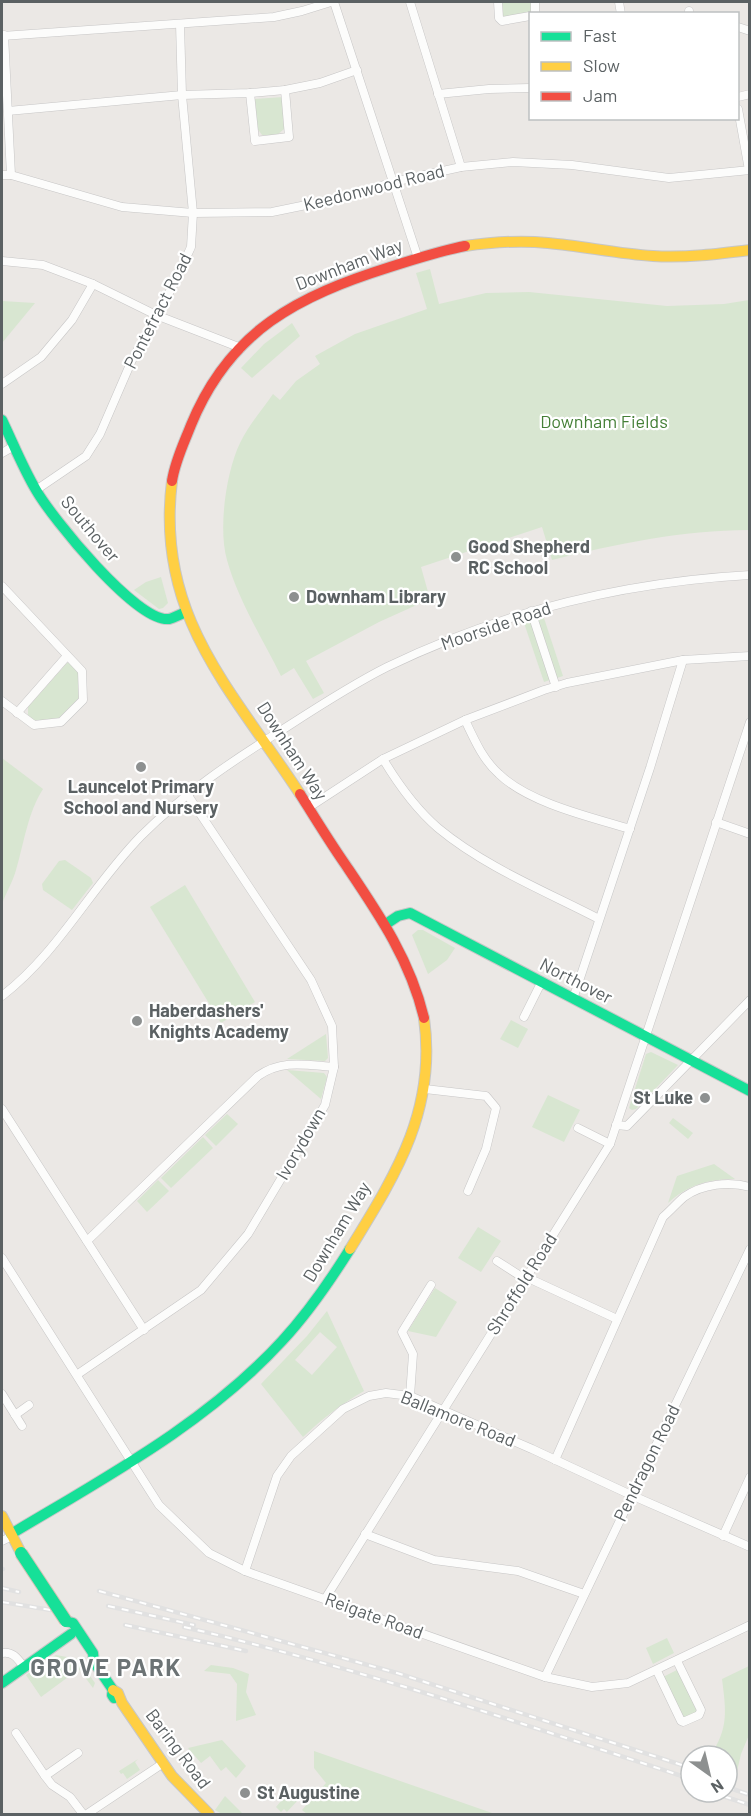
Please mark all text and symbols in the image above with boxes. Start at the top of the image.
legend [529,12,739,120]
text: Fast [583,24,617,46]
text: Slow [583,54,620,76]
text: Jam [583,84,617,106]
street label: Keedonwood Road [301,159,447,215]
street label: Downham Way [292,234,405,295]
street label: Pontefract Road [118,249,196,372]
park label: Downham Fields [540,410,668,432]
street label: Southover [57,491,125,566]
place label: Good Shepherd RC School [468,535,590,578]
marker: Good Shepherd RC School [449,550,463,564]
place label: Downham Library [306,585,446,607]
marker: Downham Library [287,590,301,604]
street label: Moorside Road [438,596,554,654]
street label: Downham Way [253,697,333,804]
marker: Launcelot Primary School and Nursery [134,760,148,774]
place label: Launcelot Primary School and Nursery [64,775,218,818]
street label: Northover [536,952,617,1008]
place label: Haberdashers' Knights Academy [149,999,289,1042]
marker: Haberdashers' Knights Academy [130,1014,144,1028]
place label: St Luke [633,1086,693,1108]
marker: St Luke [698,1091,712,1105]
street label: Ivorydown [271,1103,330,1184]
street label: Downham Way [298,1177,375,1286]
street label: Shroffold Road [481,1229,561,1338]
street label: Ballamore Road [398,1385,519,1451]
street label: Pendragon Road [608,1400,684,1525]
street label: Reigate Road [322,1587,427,1643]
district label: GROVE PARK [30,1652,182,1681]
street label: Baring Road [142,1704,216,1793]
north arrow [679,1744,739,1804]
text: N [708,1776,727,1798]
place label: St Augustine [257,1781,360,1803]
marker: St Augustine [238,1786,252,1800]

